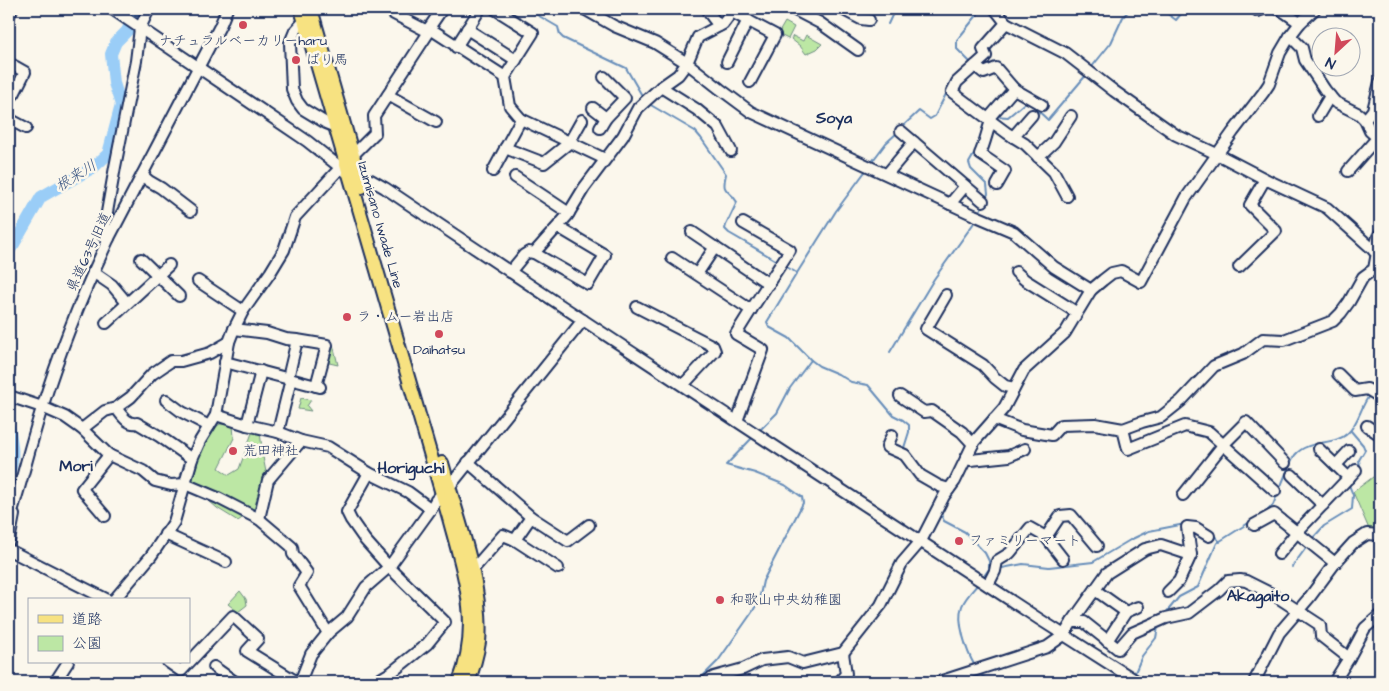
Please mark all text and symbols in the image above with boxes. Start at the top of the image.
marker: ナチュラルベーカリーharu [237,19,249,31]
north arrow [1312,28,1362,78]
place label: ナチュラルベーカリーharu [159,31,327,51]
place label: ばり馬 [306,50,348,70]
text: N [1322,52,1339,74]
marker: ばり馬 [290,54,302,66]
district label: Soya [815,107,853,130]
water label: 根来川 [51,155,101,197]
street label: Izumisano Iwade Line [352,159,408,291]
street label: 県道63号旧道 [62,209,116,295]
place label: ラ・ムー岩出店 [357,307,454,327]
marker: ラ・ムー岩出店 [341,311,353,323]
marker: Daihatsu [433,328,445,340]
place label: Daihatsu [413,340,465,360]
place label: 荒田神社 [243,441,299,461]
marker: 荒田神社 [227,445,239,457]
district label: Mori [59,455,93,477]
district label: Horiguchi [378,457,445,481]
place label: ファミリーマート [969,531,1081,551]
marker: ファミリーマート [953,535,965,547]
district label: Akagaito [1227,585,1290,609]
place label: 和歌山中央幼稚園 [730,590,842,610]
marker: 和歌山中央幼稚園 [714,594,726,606]
legend [28,598,190,664]
text: 道路 [72,609,102,630]
text: 公園 [72,633,102,654]

